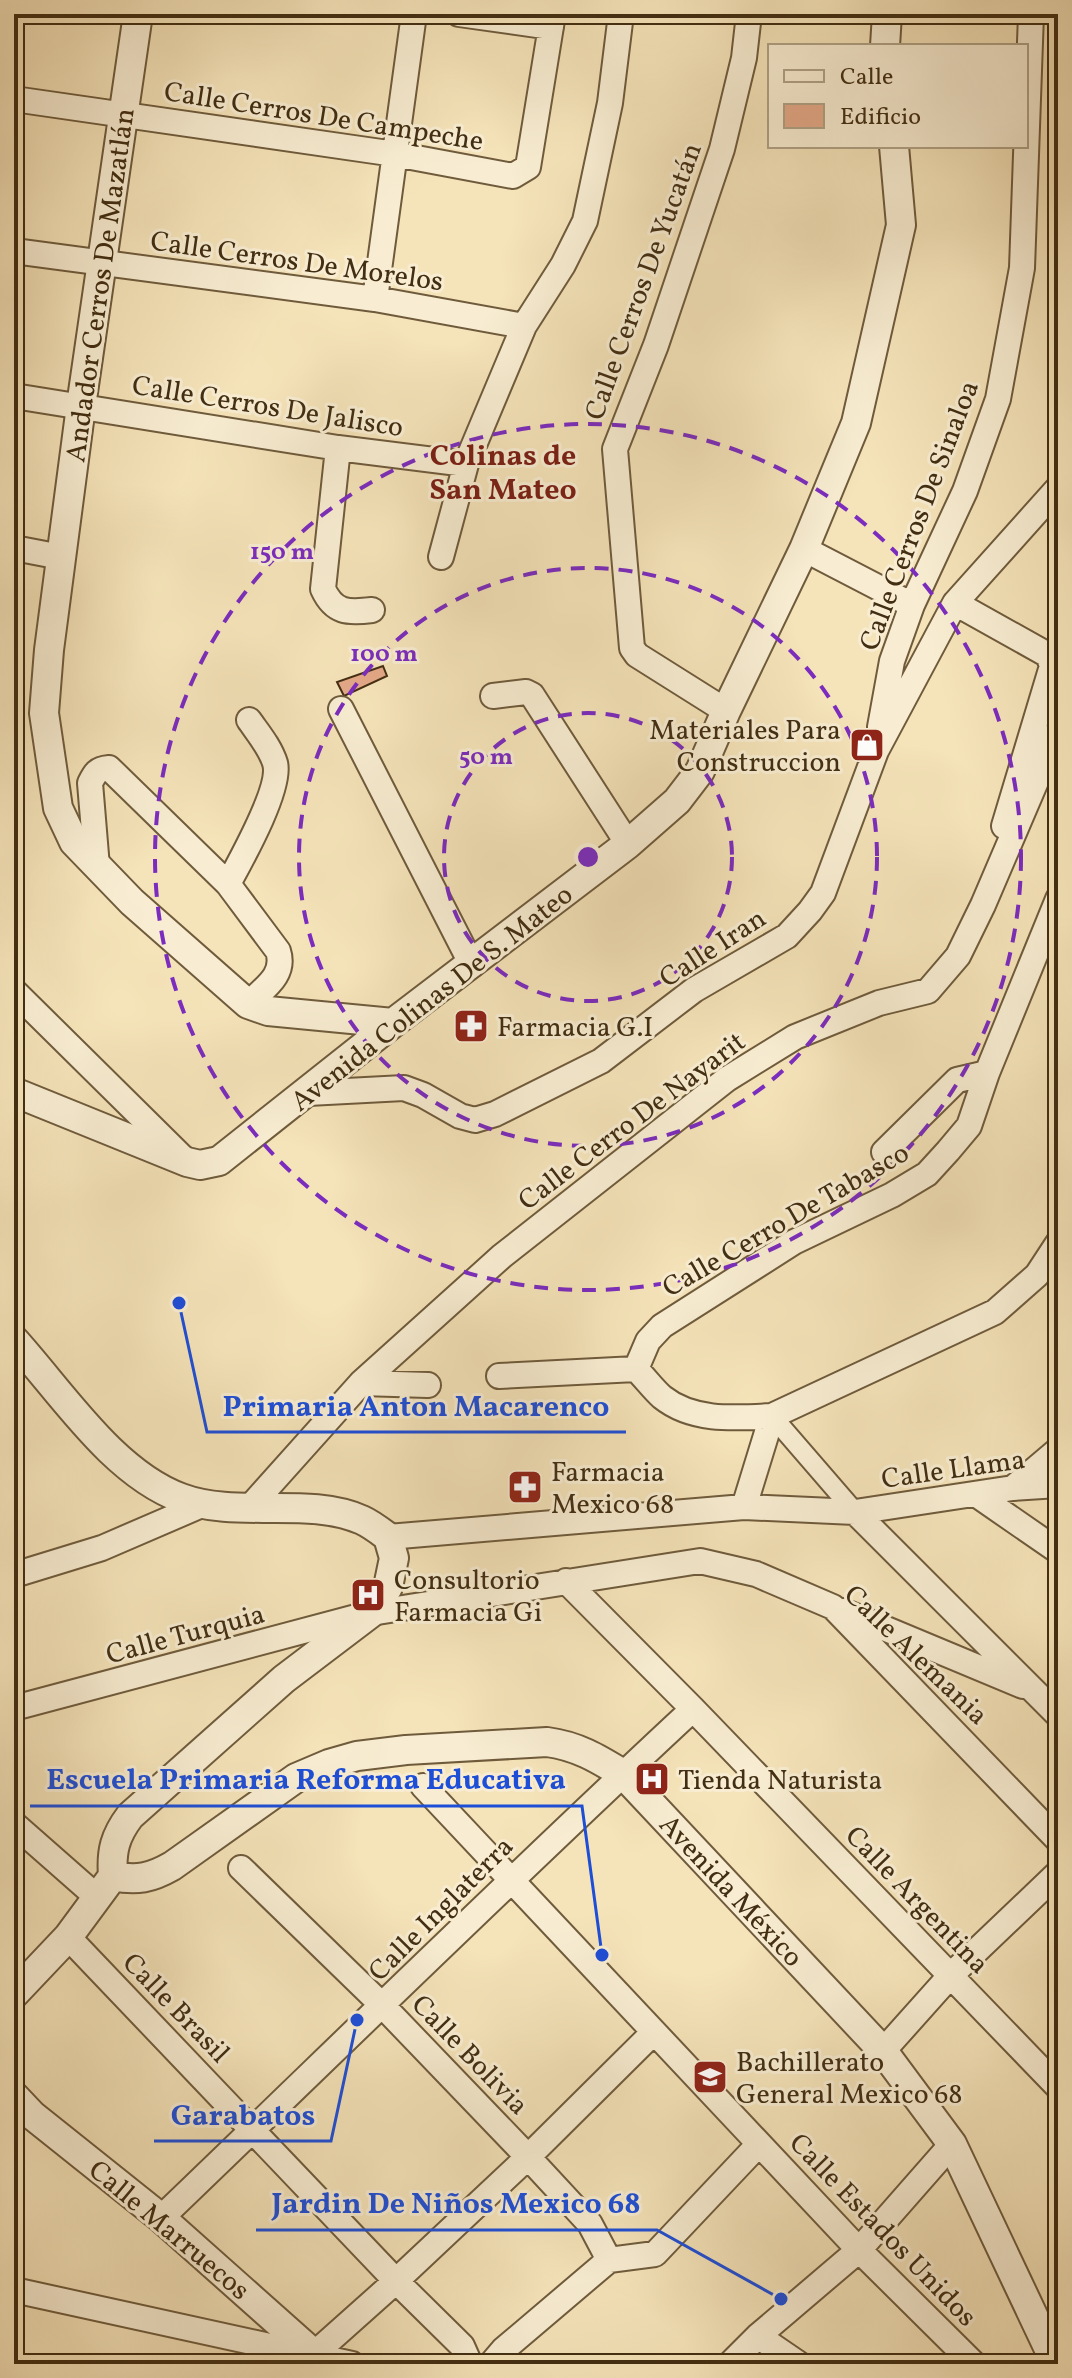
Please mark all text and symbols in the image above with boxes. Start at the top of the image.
legend [768,44,1028,148]
text: Calle [840,61,893,95]
street label: Calle Cerros De Campeche [161,73,486,162]
text: Edificio [840,101,921,135]
street label: Andador Cerros De Mazatlán [57,106,146,465]
street label: Calle Cerros De Yucatán [576,138,713,426]
street label: Calle Cerros De Morelos [148,223,446,302]
street label: Calle Cerros De Jalisco [129,367,406,448]
street label: Calle Cerros De Sinaloa [851,375,990,657]
district label: Colinas de San Mateo [429,436,577,512]
text: 150 m [250,536,314,570]
text: 100 m [350,638,418,672]
place label: Materiales Para Construccion [649,712,841,783]
shop icon: Materiales Para Construccion [848,726,886,764]
text: 50 m [459,741,513,775]
centre of rings [574,843,602,871]
street label: Avenida Colinas De S. Mateo [283,876,582,1122]
street label: Calle Iran [652,900,774,998]
pharmacy icon: Farmacia G.I [452,1007,490,1045]
place label: Farmacia G.I [497,1009,653,1048]
street label: Calle Cerro De Nayarit [511,1023,754,1221]
street label: Calle Cerro De Tabasco [656,1134,917,1308]
callout: Primaria Anton Macarenco [207,1378,626,1432]
text: Primaria Anton Macarenco [223,1387,609,1429]
street label: Calle Llama [879,1441,1028,1500]
place label: Farmacia Mexico 68 [551,1454,674,1525]
pharmacy icon: Farmacia Mexico 68 [506,1468,544,1506]
place label: Consultorio Farmacia Gi [394,1562,542,1633]
hospital icon: Consultorio Farmacia Gi [349,1576,387,1614]
street label: Calle Alemania [834,1577,996,1735]
street label: Calle Turquia [102,1595,269,1675]
callout: Escuela Primaria Reforma Educativa [30,1752,582,1806]
text: Escuela Primaria Reforma Educativa [46,1760,566,1802]
hospital icon: Tienda Naturista [633,1760,671,1798]
place label: Tienda Naturista [678,1762,883,1801]
street label: Avenida México [649,1807,811,1976]
street label: Calle Argentina [835,1818,997,1984]
street label: Calle Inglaterra [360,1828,523,1991]
street label: Calle Brasil [113,1945,238,2073]
street label: Calle Bolivia [402,1987,537,2125]
place label: Bachillerato General Mexico 68 [736,2044,963,2115]
school or university icon: Bachillerato General Mexico 68 [691,2058,729,2096]
callout: Garabatos [154,2087,331,2141]
text: Garabatos [171,2096,315,2138]
street label: Calle Estados Unidos [779,2125,985,2336]
street label: Calle Marruecos [79,2152,257,2310]
callout: Jardin De Niños Mexico 68 [256,2176,657,2230]
text: Jardin De Niños Mexico 68 [270,2184,641,2226]

